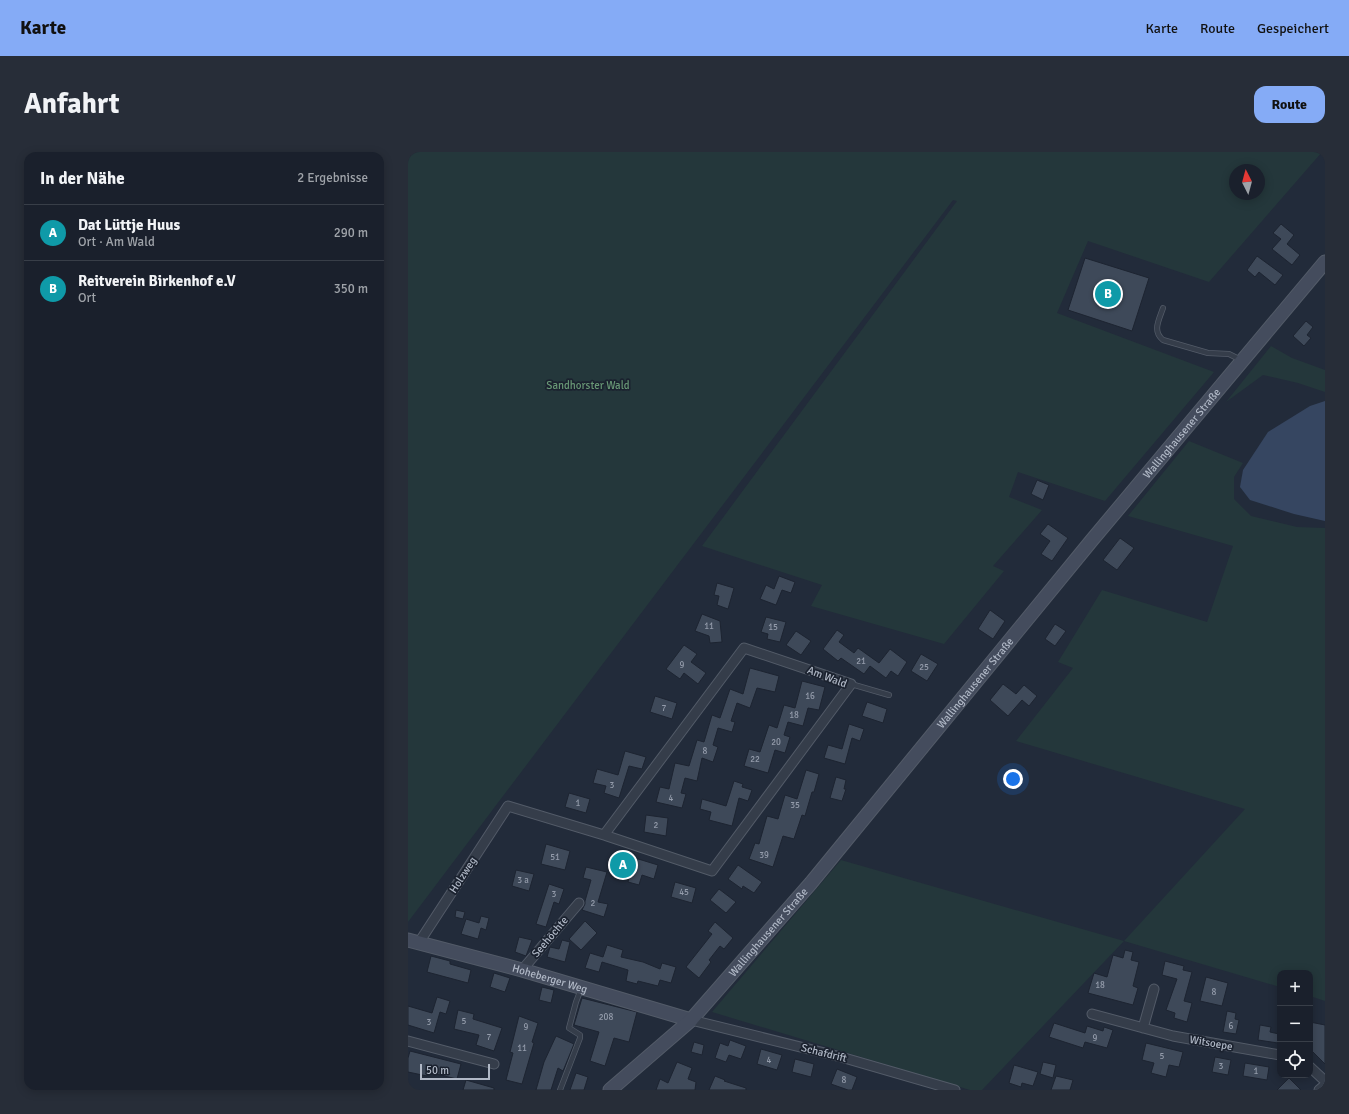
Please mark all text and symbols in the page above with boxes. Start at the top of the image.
text: Karte [20,16,66,40]
text: Karte [1145,20,1178,37]
text: Route [1200,20,1235,37]
text: Gespeichert [1257,20,1329,37]
button: Route [1254,86,1325,123]
text: Anfahrt [24,87,120,121]
north arrow [1229,164,1265,200]
text: In der Nähe [40,168,125,189]
text: 2 Ergebnisse [297,170,368,186]
text: Dat Lüttje Huus [78,216,180,234]
text: A [49,225,57,241]
text: 290 m [334,225,368,241]
text: Ort · Am Wald [78,234,155,250]
text: Reitverein Birkenhof e.V [78,272,236,290]
pin: B [1095,279,1121,309]
text: B [49,281,57,297]
text: 350 m [334,281,368,297]
text: Ort [78,290,96,306]
park label: Sandhorster Wald [546,379,630,392]
street label: Wallinghausener Straße [1140,385,1223,481]
house number: 11 [704,621,714,632]
house number: 15 [768,622,778,633]
street label: Wallinghausener Straße [934,635,1016,731]
house number: 21 [856,656,866,667]
house number: 9 [680,660,685,671]
house number: 25 [919,662,929,673]
street label: Am Wald [805,664,849,691]
house number: 16 [805,691,815,702]
house number: 7 [662,703,667,714]
house number: 18 [789,710,799,721]
house number: 20 [771,737,781,748]
house number: 8 [703,746,708,757]
house number: 22 [750,754,760,765]
your location [1003,769,1023,789]
house number: 3 [610,780,615,791]
house number: 4 [669,793,674,804]
house number: 1 [576,798,581,809]
house number: 35 [790,800,800,811]
house number: 2 [654,820,659,831]
pin: A [610,850,636,880]
house number: 39 [759,850,769,861]
house number: 51 [550,852,560,863]
street label: Holzweg [446,854,480,896]
house number: 3 a [517,875,529,886]
street label: Wallinghausener Straße [726,885,810,979]
house number: 45 [679,887,689,898]
house number: 3 [552,889,557,900]
house number: 2 [591,898,596,909]
street label: Seehöchte [529,914,571,960]
street label: Hoheberger Weg [511,961,589,996]
map controls [1277,970,1313,1078]
button: + [1277,970,1313,1006]
house number: 18 [1095,980,1105,991]
house number: 8 [1212,987,1217,998]
button: − [1277,1006,1313,1042]
house number: 208 [599,1012,613,1023]
house number: 5 [462,1016,467,1027]
house number: 3 [427,1017,432,1028]
house number: 6 [1229,1021,1234,1032]
house number: 9 [524,1022,529,1033]
house number: 7 [487,1032,492,1043]
house number: 9 [1093,1033,1098,1044]
street label: Witsoepe [1188,1033,1234,1053]
street label: Schafdrift [800,1041,848,1065]
button: locate [1277,1042,1313,1078]
house number: 11 [517,1043,527,1054]
house number: 5 [1160,1051,1165,1062]
house number: 4 [767,1055,772,1066]
house number: 3 [1219,1061,1224,1072]
scale bar [420,1062,490,1081]
text: 50 m [426,1064,449,1077]
house number: 1 [1254,1066,1259,1077]
house number: 8 [842,1075,847,1086]

